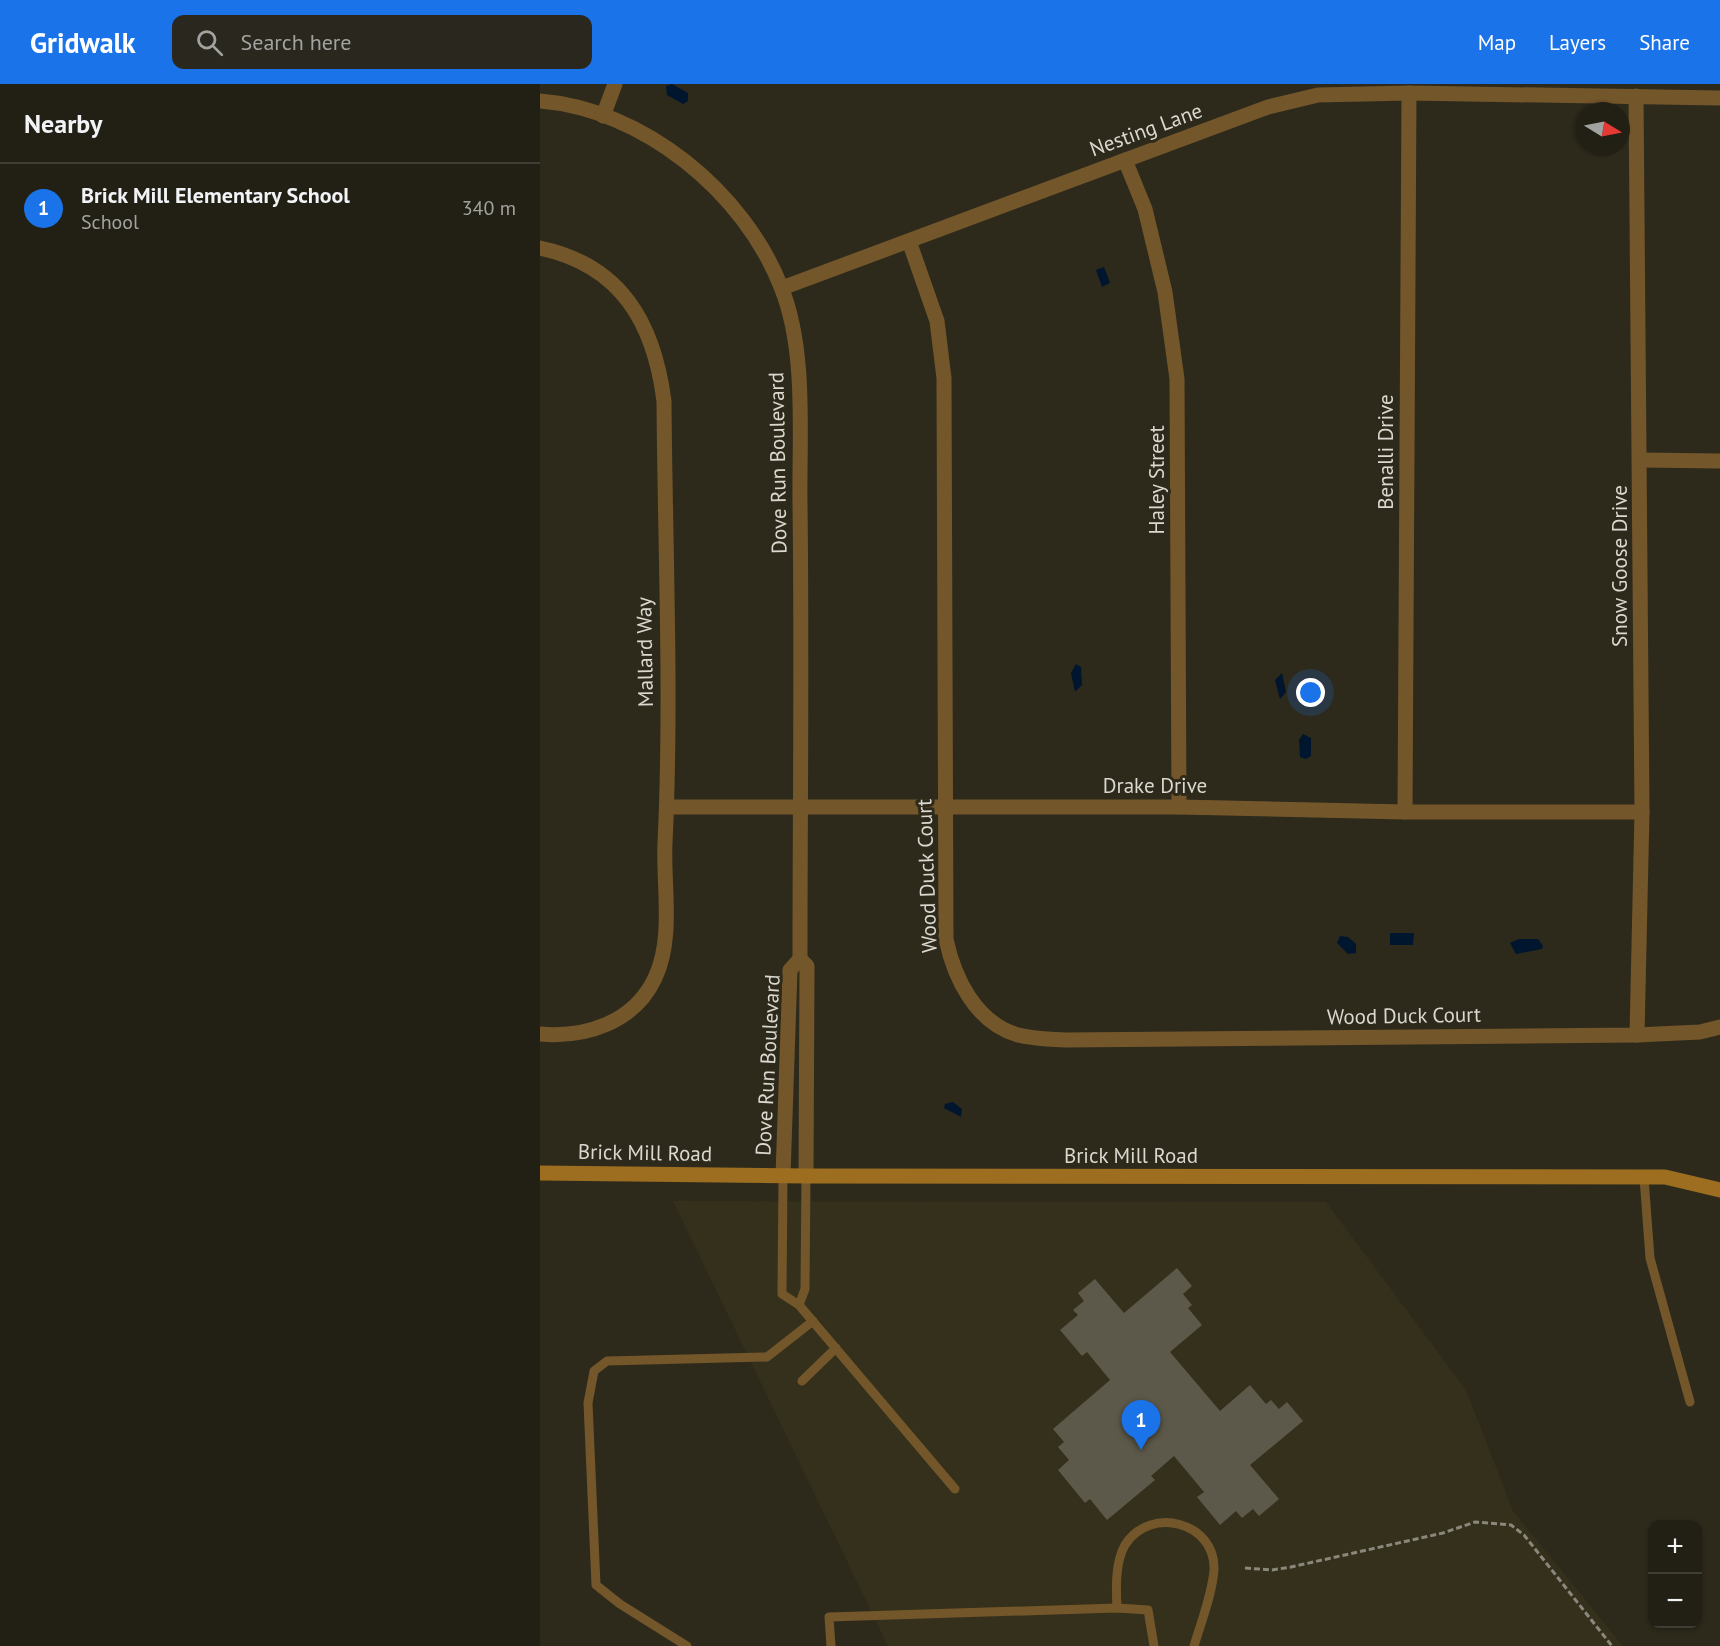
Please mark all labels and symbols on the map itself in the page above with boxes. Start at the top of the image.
street label: Nesting Lane [1086,97,1206,162]
north arrow [1576,102,1630,156]
street label: Dove Run Boulevard [762,372,793,554]
street label: Benalli Drive [1372,394,1399,510]
street label: Haley Street [1143,425,1170,535]
street label: Snow Goose Drive [1606,485,1633,647]
street label: Mallard Way [630,597,659,707]
your location [1296,678,1325,707]
street label: Drake Drive [1103,772,1207,799]
street label: Wood Duck Court [910,798,943,954]
street label: Dove Run Boulevard [749,974,786,1156]
street label: Wood Duck Court [1327,1001,1481,1030]
street label: Brick Mill Road [578,1138,712,1167]
street label: Brick Mill Road [1064,1142,1198,1169]
pin: 1 [1122,1400,1160,1450]

